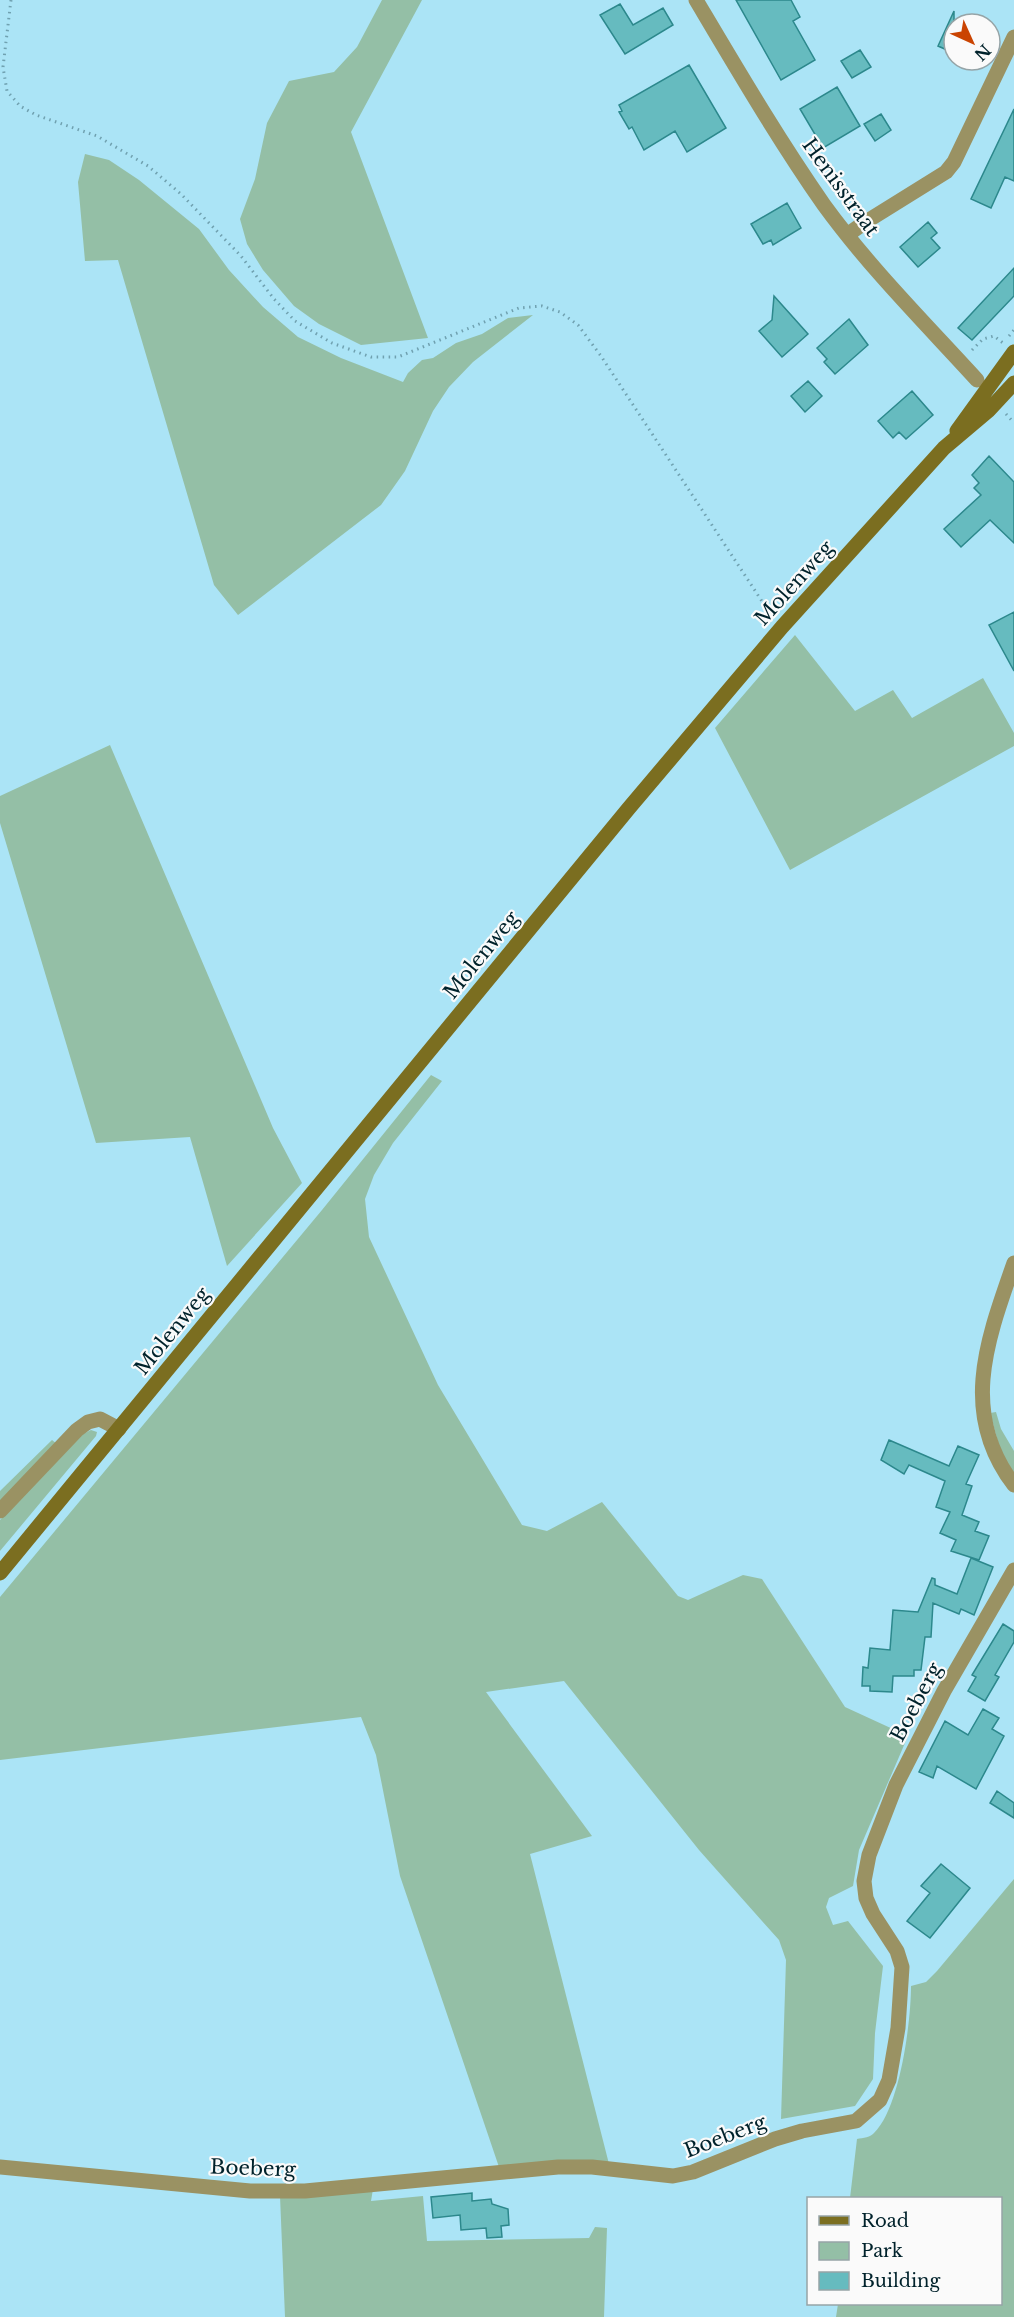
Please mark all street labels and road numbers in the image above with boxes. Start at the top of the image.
street label: Henisstraat [797,133,885,241]
street label: Molenweg [750,535,839,630]
street label: Molenweg [438,906,524,1004]
street label: Molenweg [129,1282,215,1380]
street label: Boeberg [885,1658,947,1746]
street label: Boeberg [681,2109,770,2163]
street label: Boeberg [210,2155,297,2182]

